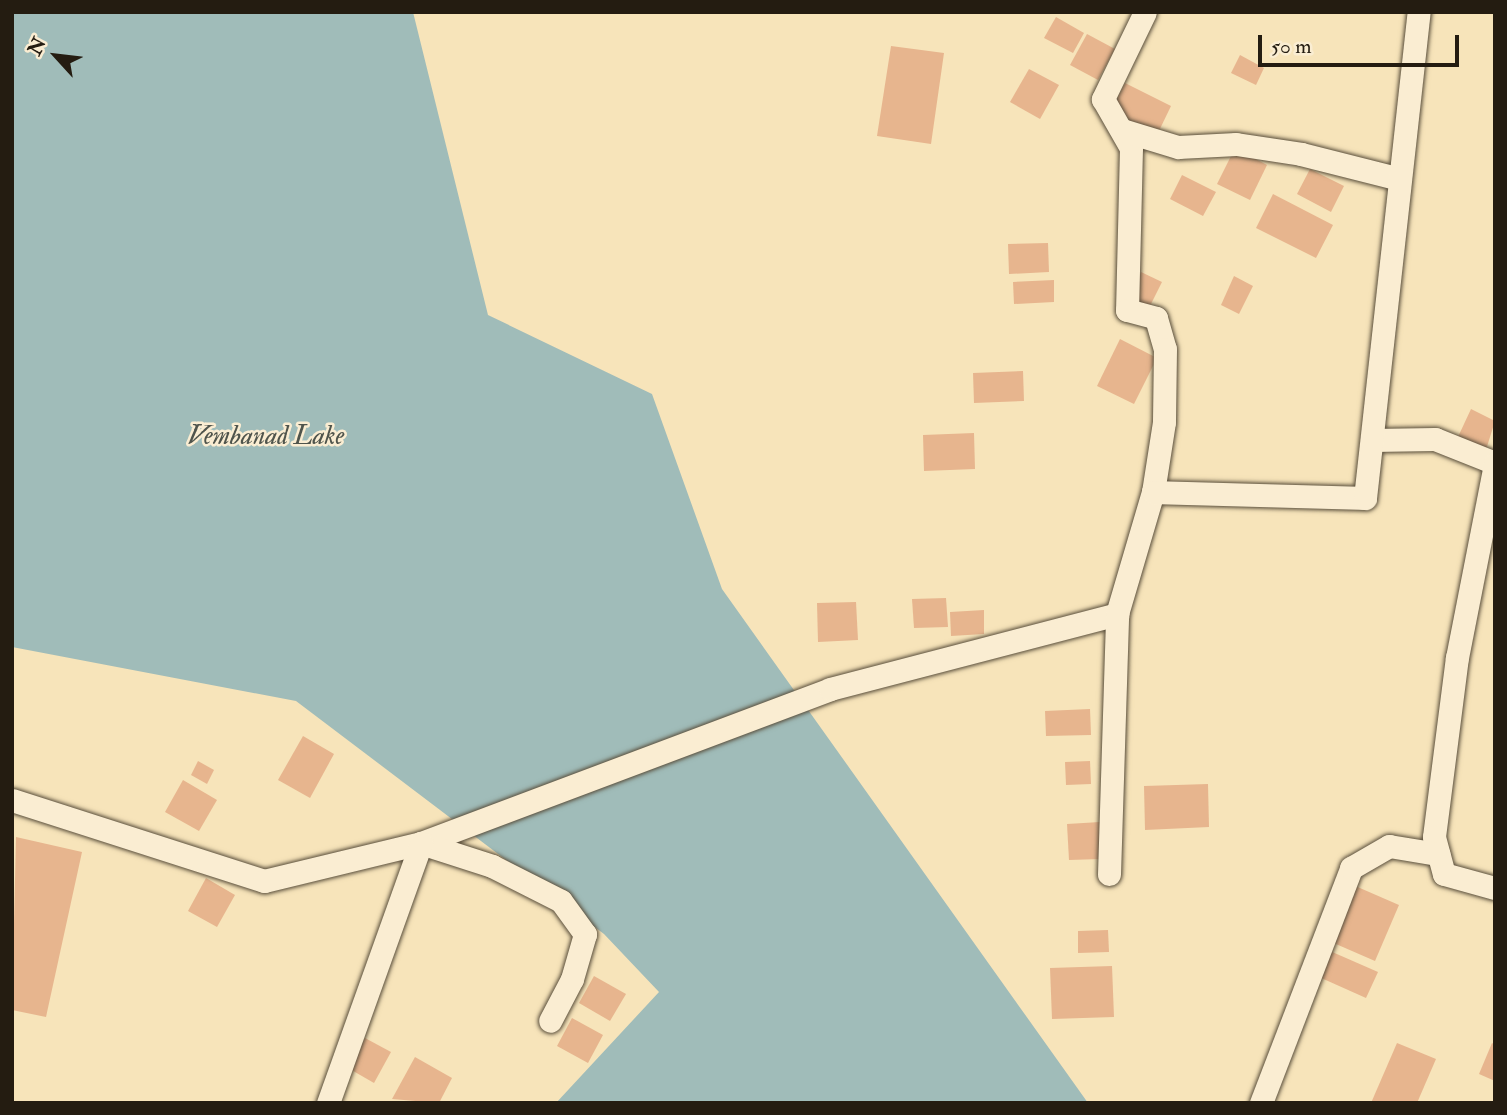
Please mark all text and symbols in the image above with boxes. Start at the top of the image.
north arrow [21,21,91,91]
scale bar [1262,21,1463,65]
text: N [23,33,52,60]
text: 50 m [1271,33,1312,60]
water label: Vembanad Lake [188,421,344,453]

